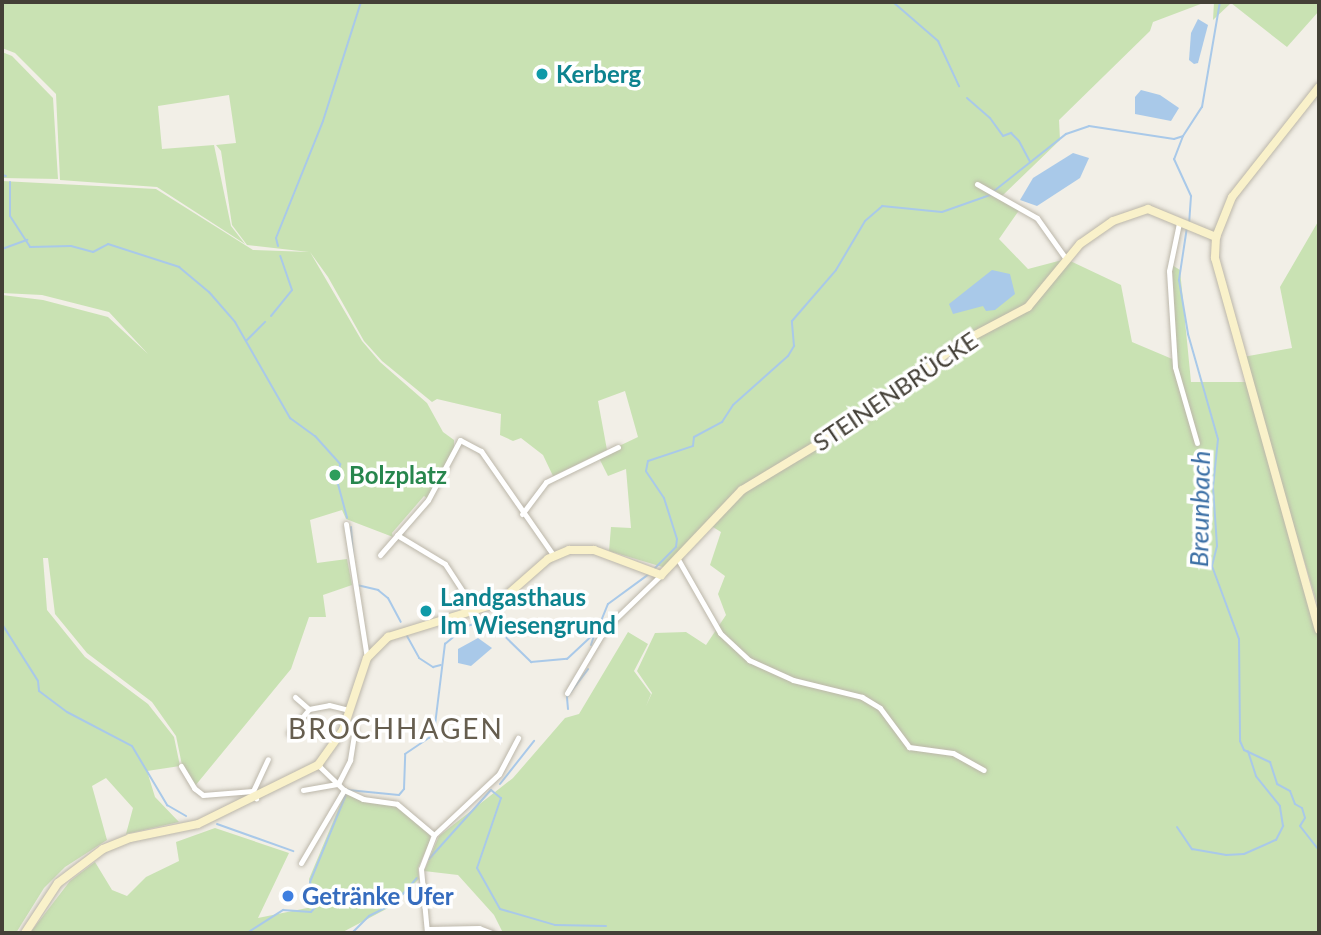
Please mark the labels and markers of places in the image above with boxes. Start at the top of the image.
place label: Kerberg [556,60,641,88]
marker: Kerberg [534,66,550,82]
place label: Bolzplatz [349,461,447,489]
marker: Bolzplatz [327,467,343,483]
place label: Landgasthaus Im Wiesengrund [440,583,616,639]
marker: Landgasthaus Im Wiesengrund [418,603,434,619]
place label: Getränke Ufer [302,882,454,910]
marker: Getränke Ufer [280,888,296,904]

